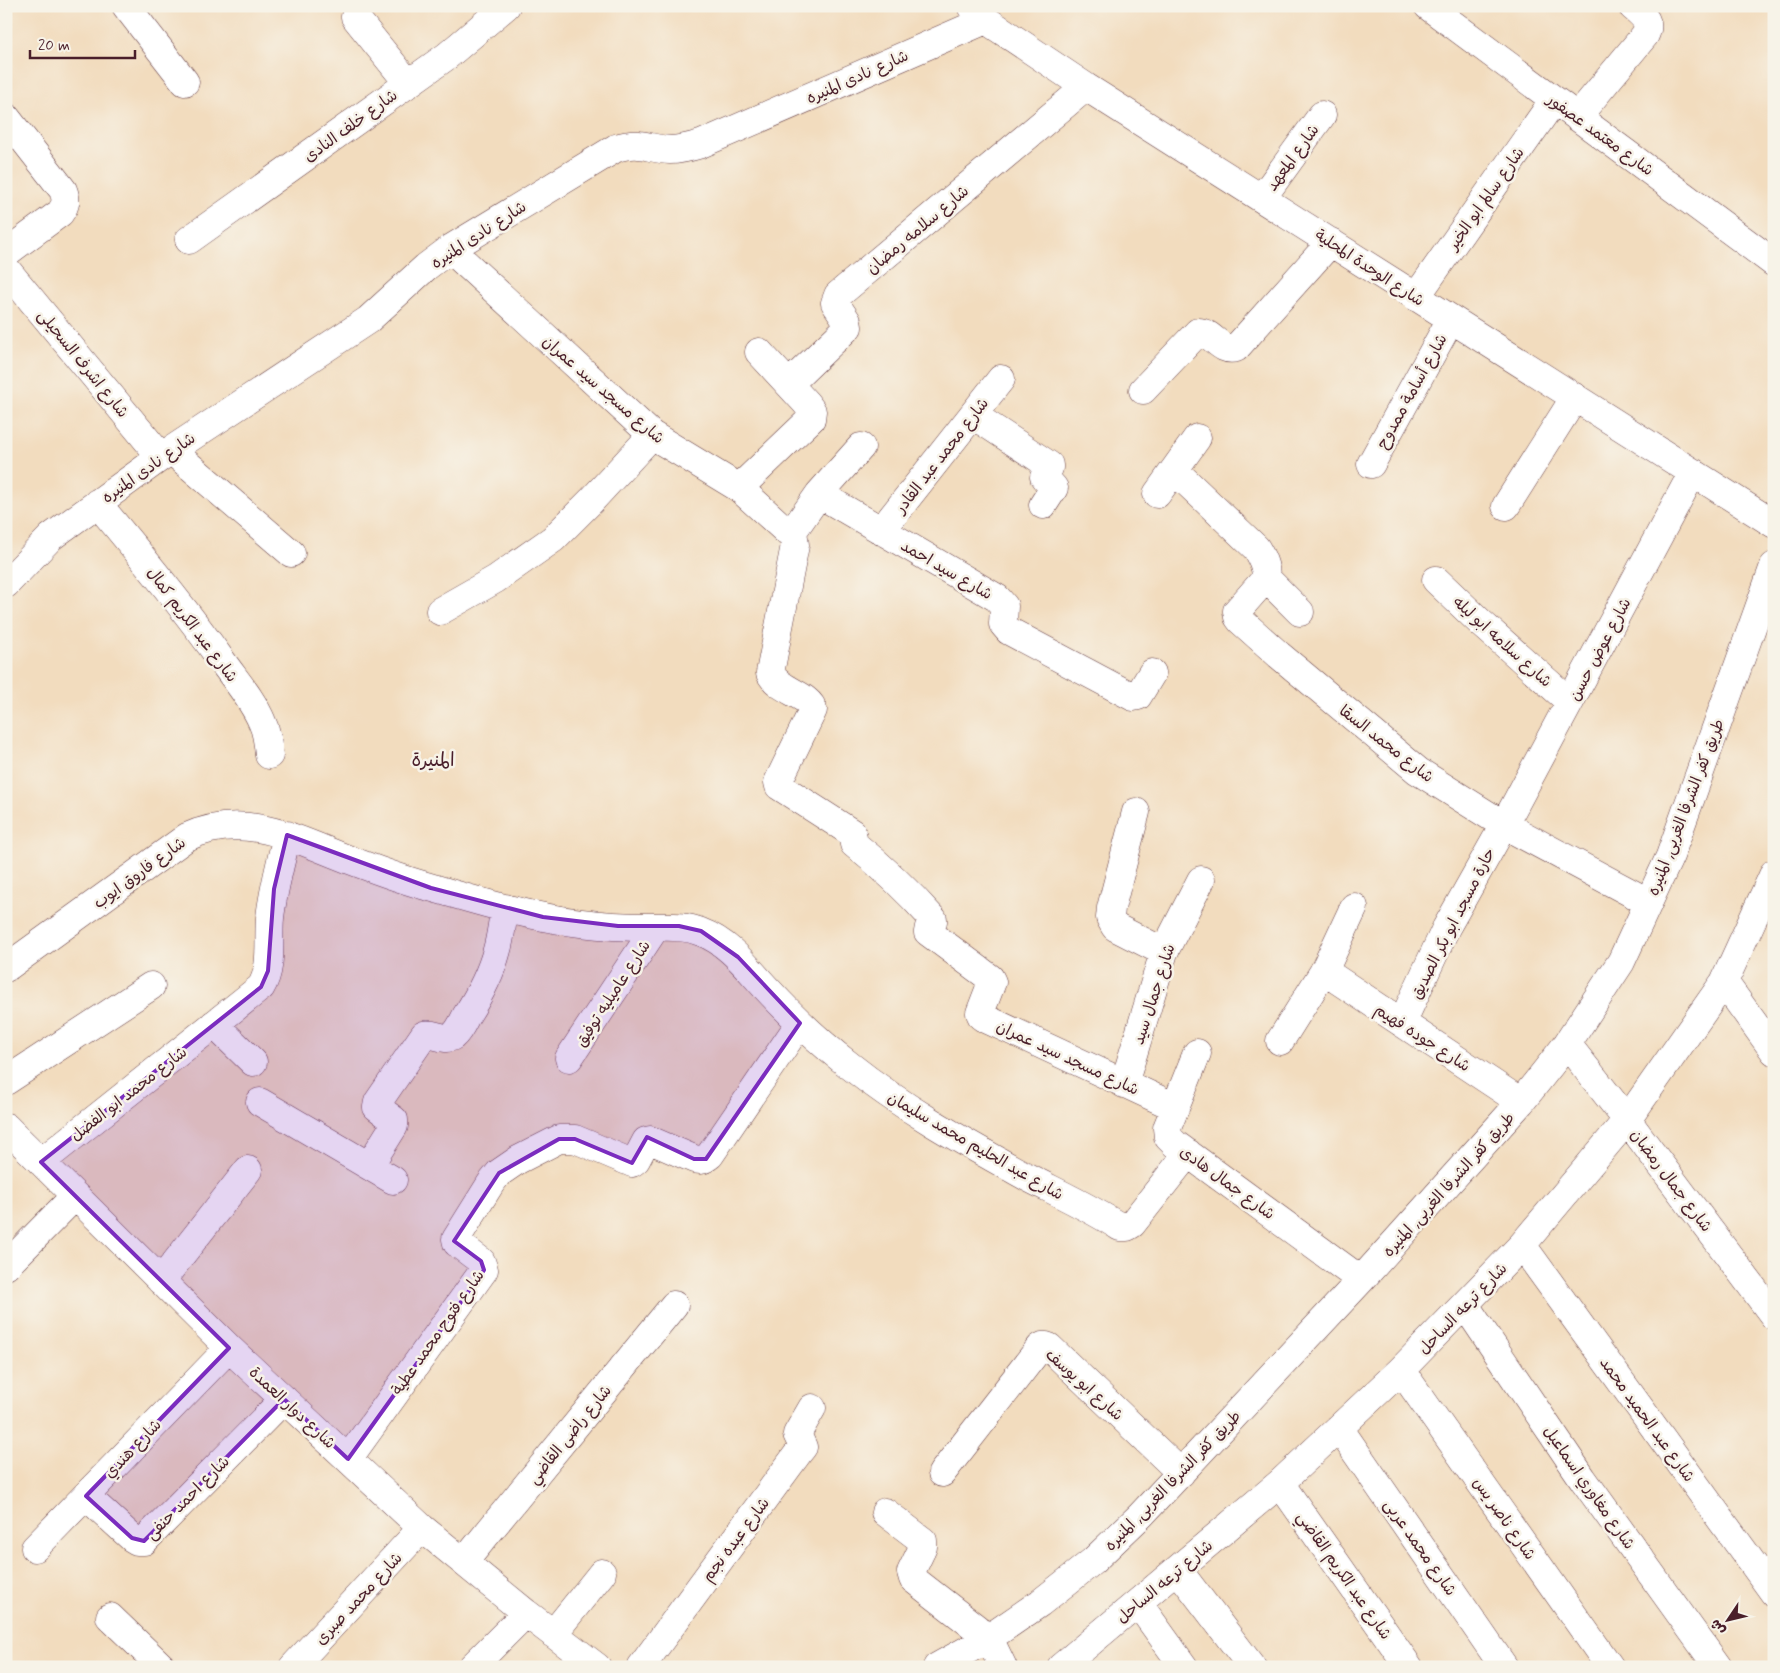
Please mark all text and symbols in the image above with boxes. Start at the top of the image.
scale bar [30,28,135,60]
text: 20 m [38,36,70,56]
street label: شارع نادى المنيره [803,45,912,109]
street label: شارع خلف النادى [300,85,402,167]
street label: شارع معتمد عصفور [1541,88,1658,181]
street label: شارع المعهد [1262,120,1324,195]
street label: شارع سالم ابو الخير [1442,143,1530,257]
street label: شارع سلامه رمضان [862,181,974,279]
street label: شارع نادى المنيره [427,197,531,274]
street label: شارع الوحدة المحلية [1310,225,1428,312]
street label: شارع اشرف السحيلى [33,305,133,422]
street label: شارع مسجد سيد عمران [538,331,668,449]
street label: شارع أسامة ممدوح [1372,331,1453,453]
street label: شارع محمد عبد القادر [889,394,994,520]
street label: شارع نادى المنيره [98,428,200,508]
street label: شارع سيد احمد [897,536,996,605]
street label: شارع عبد الكريم كمال [141,563,242,687]
street label: شارع سلامه ابو ليله [1448,592,1556,692]
street label: شارع عوض حسن [1564,595,1636,705]
street label: شارع محمد السقا [1334,701,1438,788]
street label: طريق كفر الشرفا الغربى, المنيره [1643,716,1730,899]
district label: المنيرة [411,748,455,773]
street label: شارع فاروق ايوب [90,833,190,914]
street label: حارة مسجد ابو بكر الصديق [1406,844,1501,1003]
street label: شارع عاميليه توفيق [571,936,656,1051]
street label: شارع جمال سيد [1128,941,1181,1048]
street label: شارع جوده فهيم [1370,999,1474,1078]
street label: شارع مسجد سيد عمران [993,1016,1142,1101]
street label: شارع محمد ابو الفضل [66,1042,192,1146]
street label: شارع عبد الحليم محمد سليمان [883,1087,1067,1206]
street label: طريق كفر الشرفا الغربى, المنيره [1378,1108,1520,1262]
street label: شارع جمال رمضان [1625,1125,1716,1236]
street label: شارع جمال هادى [1175,1142,1279,1225]
street label: شارع ترعه الساحل [1414,1259,1512,1359]
street label: شارع فتوح محمد عطية [387,1266,489,1400]
street label: شارع ابو يوسف [1041,1345,1127,1426]
street label: شارع عبد الحميد محمد [1594,1353,1699,1487]
street label: شارع دوار العمدة [244,1362,340,1454]
street label: شارع راضى القاضي [524,1381,619,1491]
street label: طريق كفر الشرفا الغربى, المنيره [1100,1406,1246,1556]
street label: شارع هندي [100,1415,166,1483]
street label: شارع مغاوري اسماعيل [1538,1422,1639,1554]
street label: شارع احمد حنفى [142,1452,235,1545]
street label: شارع ناصر يس [1467,1473,1540,1564]
street label: شارع عبده نجم [698,1494,776,1587]
street label: شارع محمد عربى [1379,1495,1461,1600]
street label: شارع عبد الكريم القاضي [1289,1508,1396,1646]
street label: شارع ترعه الساحل [1112,1536,1218,1629]
street label: شارع محمد صبرى [311,1548,407,1650]
north arrow [1702,1596,1752,1646]
text: ش [1706,1615,1730,1638]

